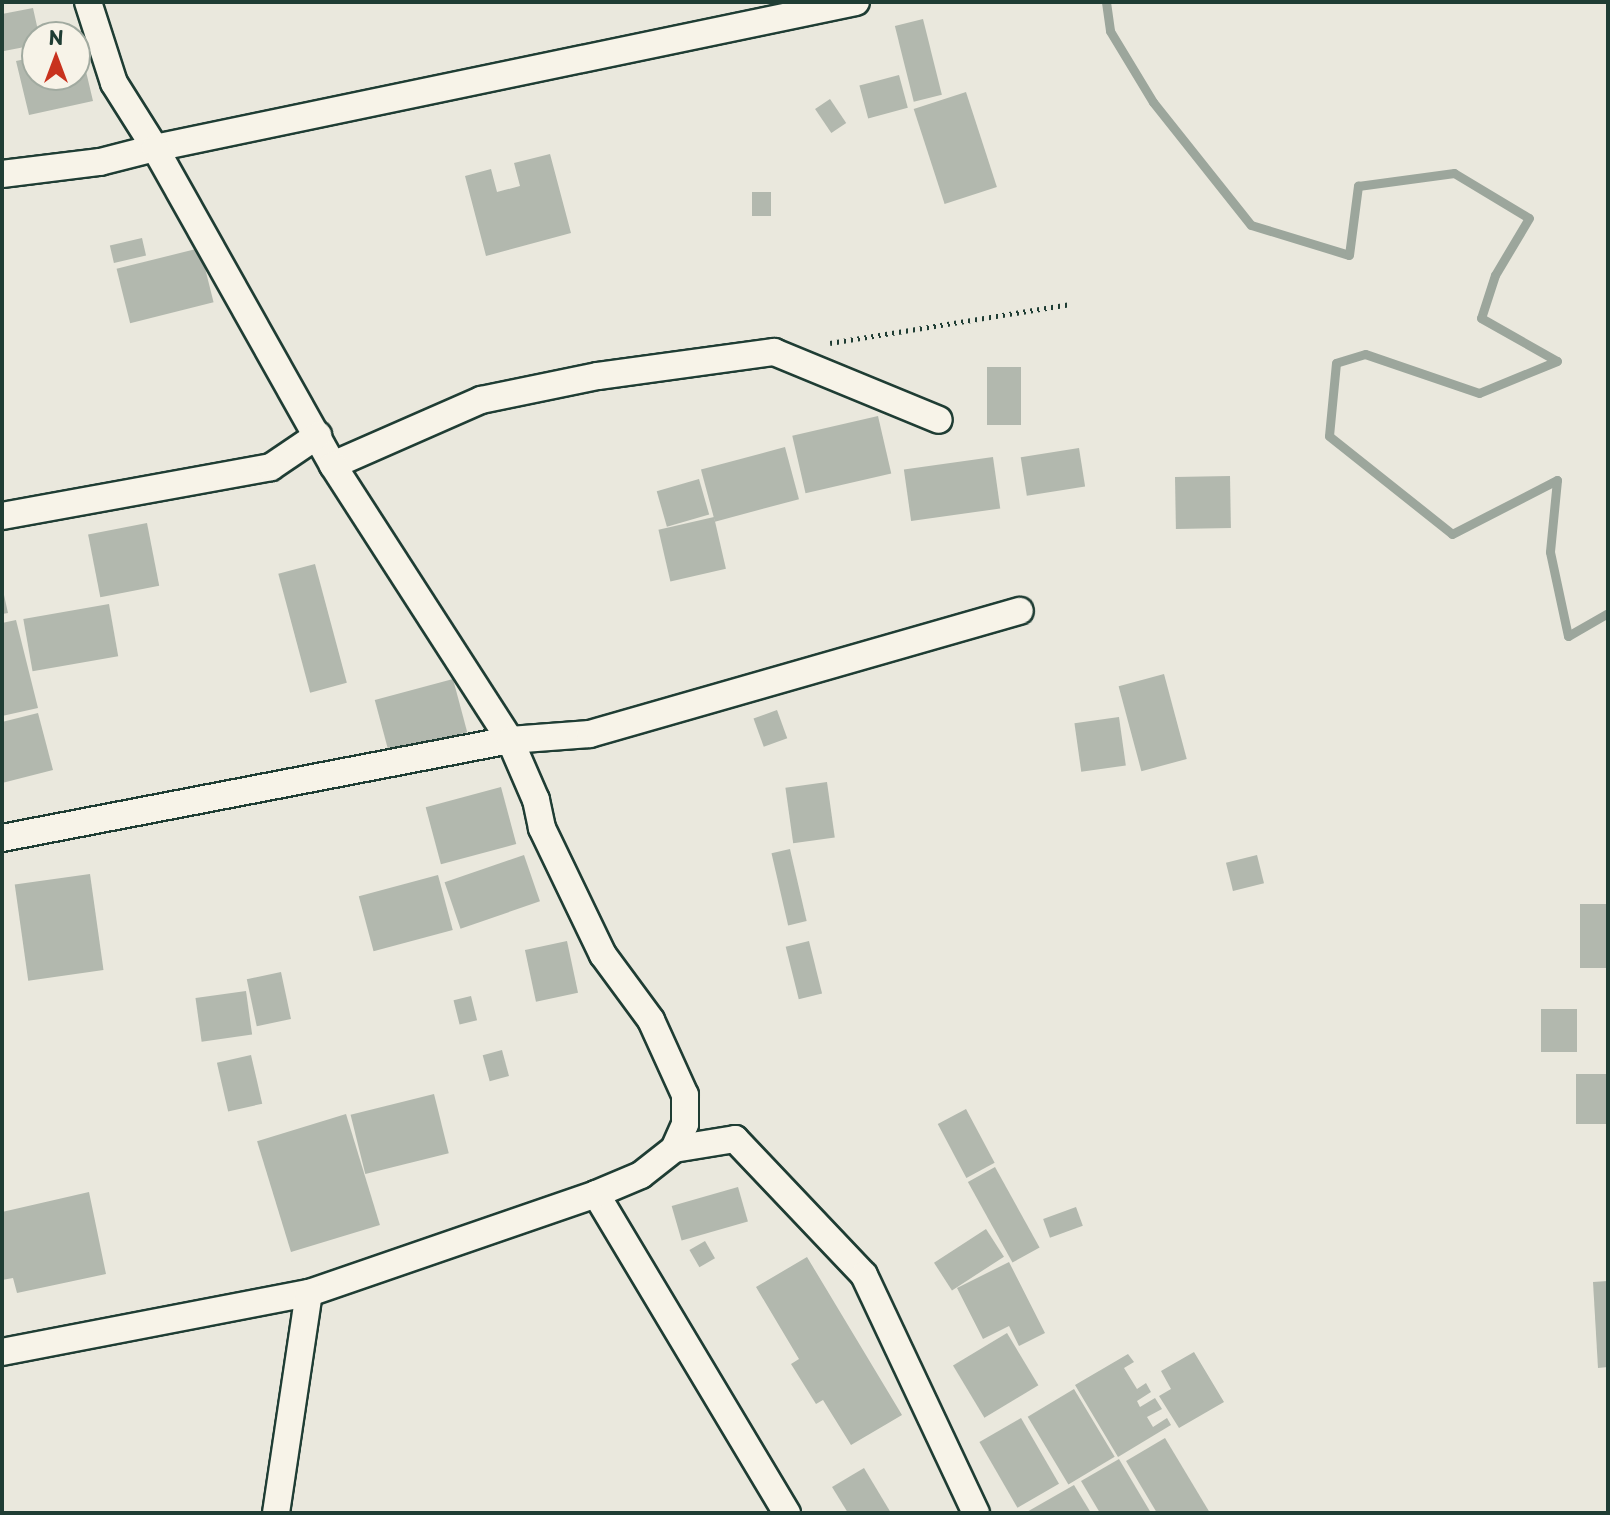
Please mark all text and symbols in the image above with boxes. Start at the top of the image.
north arrow [21,21,91,91]
text: N [48,23,64,51]

